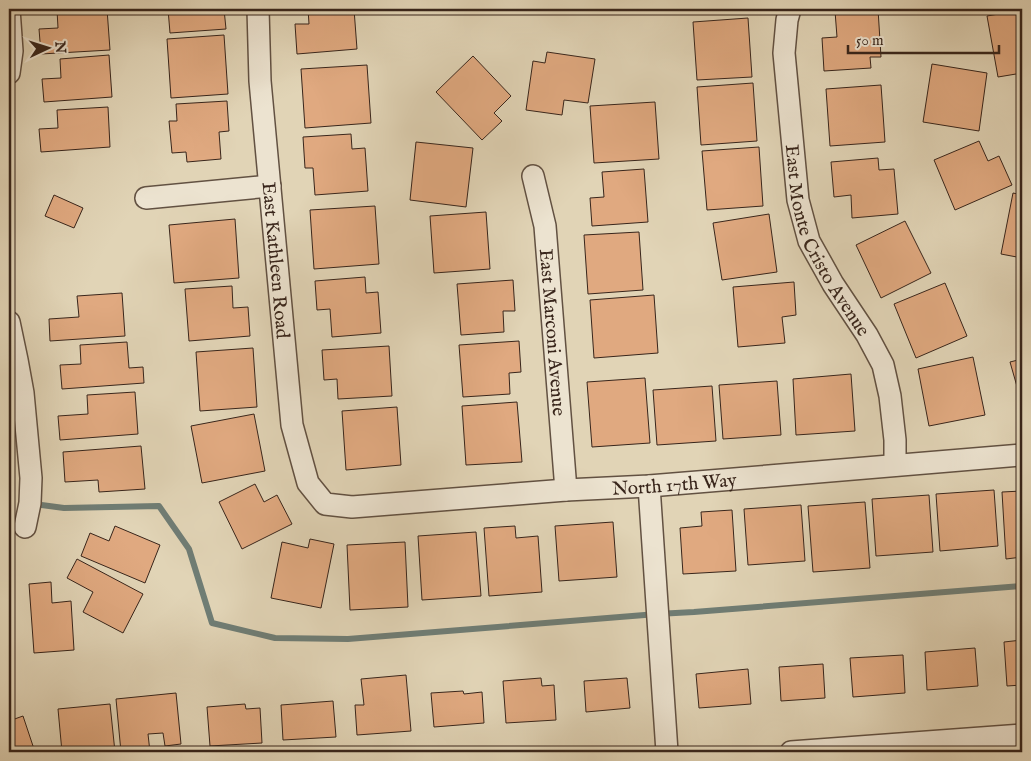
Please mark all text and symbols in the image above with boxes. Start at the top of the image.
north arrow [22,22,72,72]
scale bar [848,22,1000,54]
text: 50 m [856,31,884,50]
text: N [51,39,69,54]
street label: East Monte Cristo Avenue [779,143,875,342]
street label: East Kathleen Road [255,181,294,341]
street label: East Marconi Avenue [533,248,570,417]
street label: North 17th Way [611,469,738,502]

